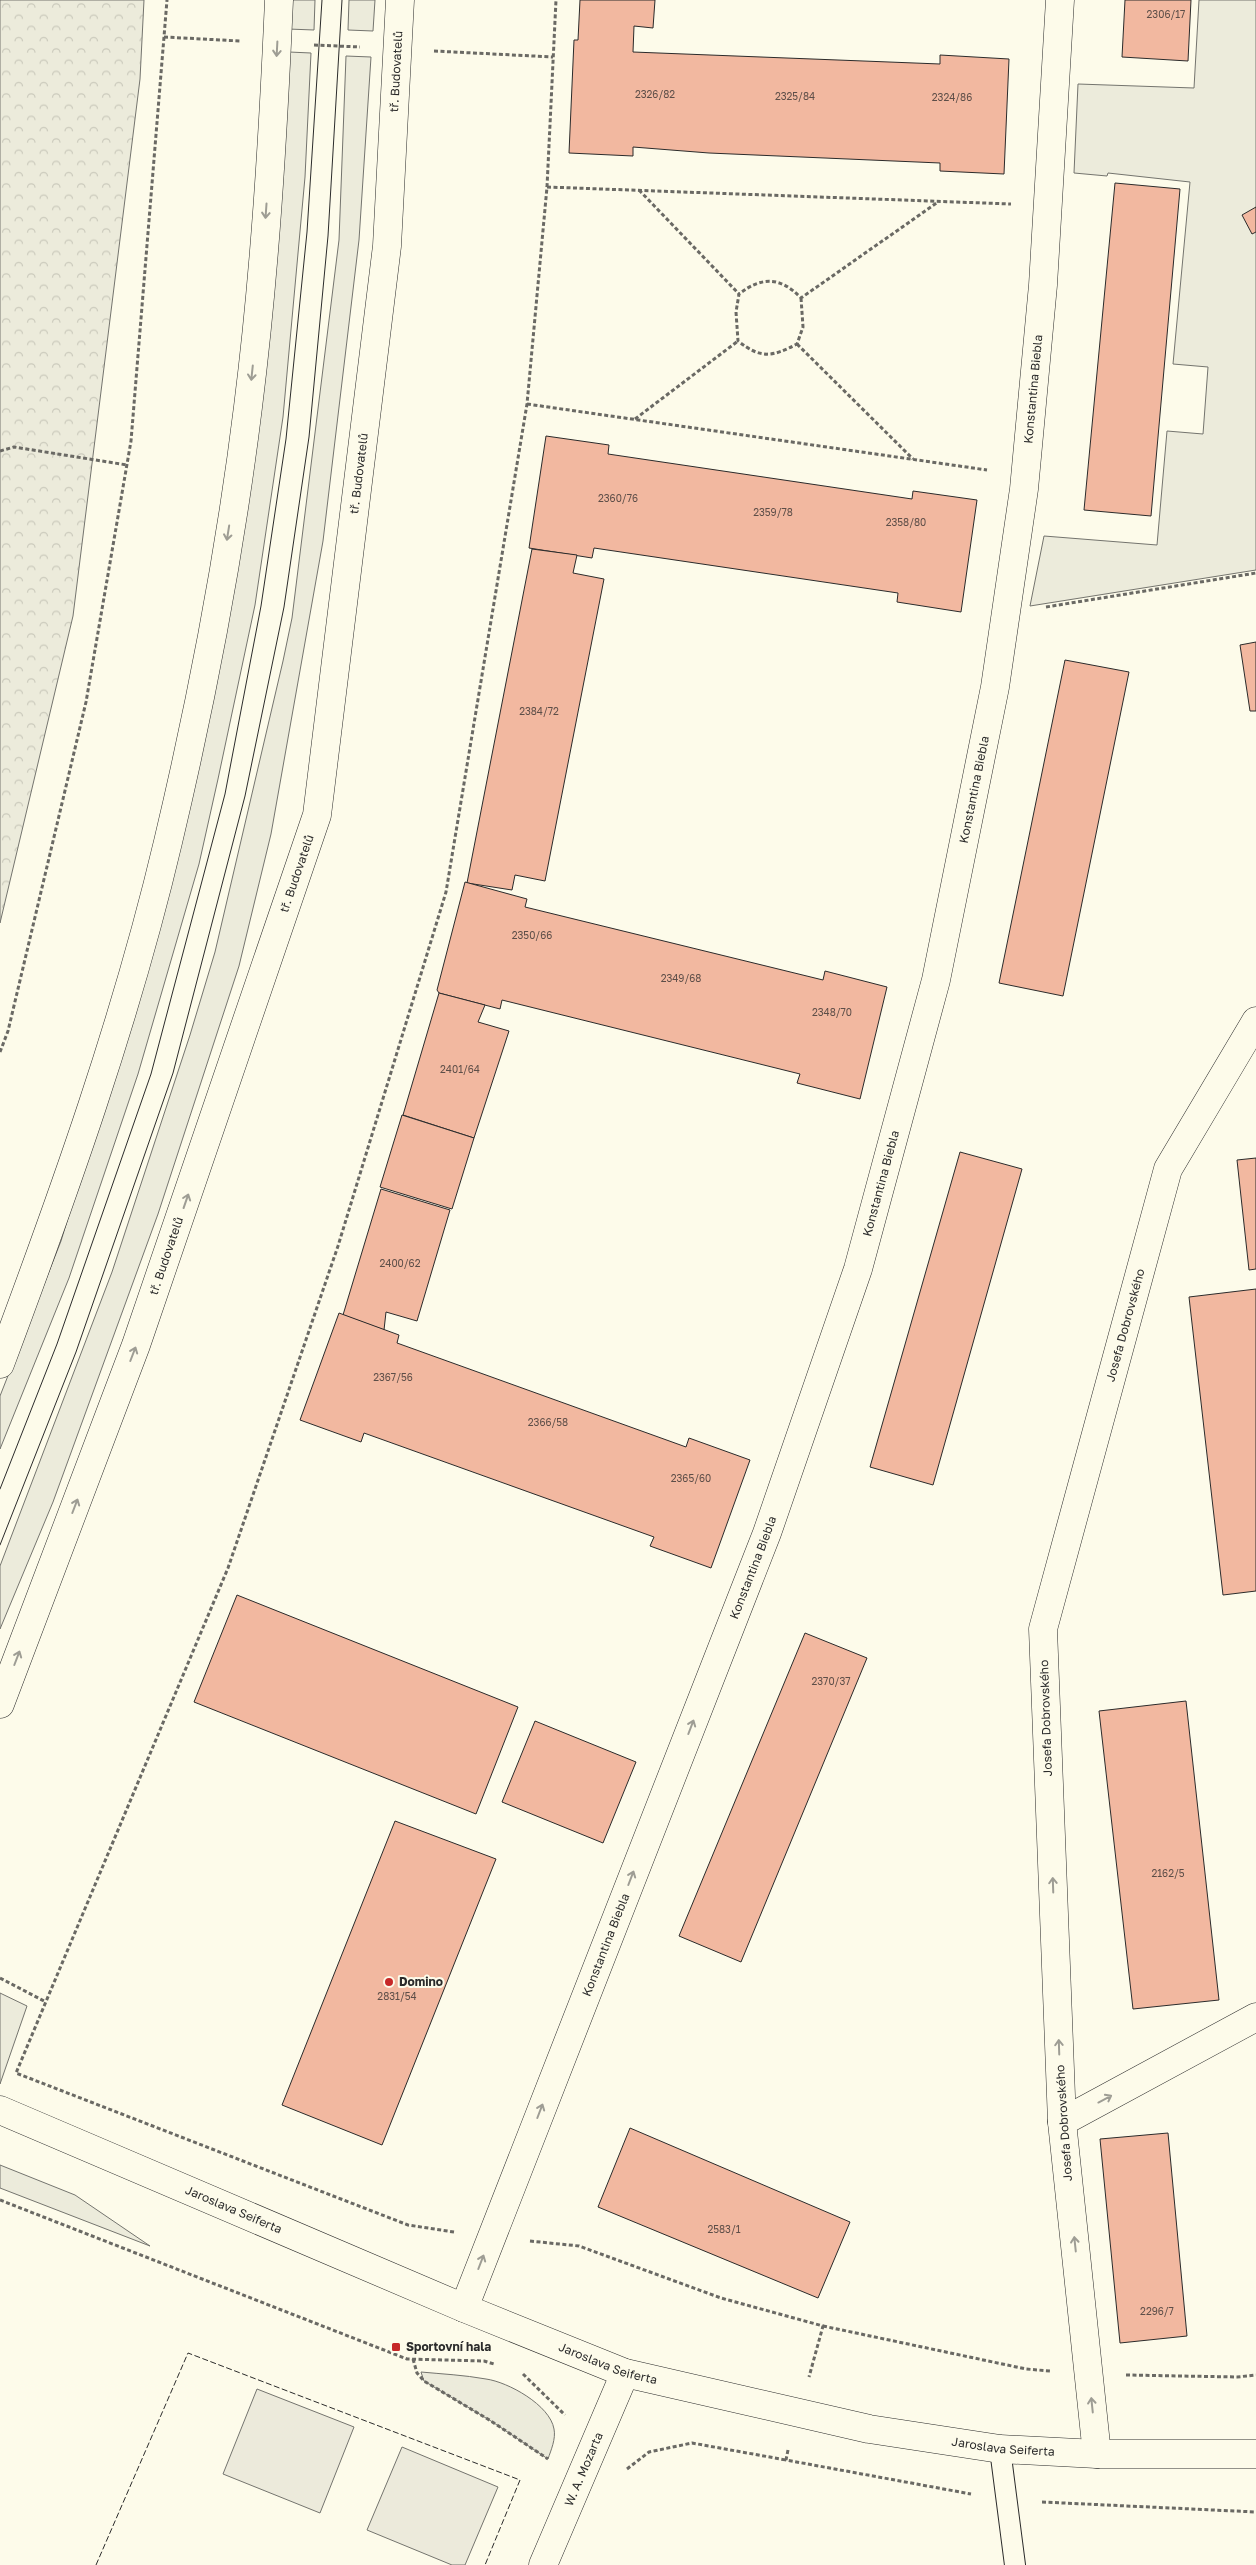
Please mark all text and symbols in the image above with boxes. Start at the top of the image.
house number: 2306/17 [1147,8,1185,20]
street label: tř. Budovatelů [386,30,405,113]
one-way arrow [272,40,281,56]
house number: 2326/82 [635,88,675,100]
house number: 2325/84 [775,90,815,102]
house number: 2324/86 [932,91,972,103]
one-way arrow [262,203,271,219]
street label: Konstantina Biebla [1020,334,1045,444]
one-way arrow [247,364,256,380]
street label: tř. Budovatelů [346,432,371,515]
house number: 2360/76 [598,492,638,504]
house number: 2359/78 [753,506,793,518]
house number: 2358/80 [886,516,926,528]
one-way arrow [223,525,233,541]
house number: 2384/72 [519,705,559,717]
street label: Konstantina Biebla [956,734,992,845]
street label: tř. Budovatelů [276,832,317,915]
house number: 2350/66 [512,929,552,941]
house number: 2349/68 [661,972,701,984]
house number: 2348/70 [812,1006,852,1018]
house number: 2401/64 [440,1063,480,1075]
street label: Konstantina Biebla [859,1129,902,1238]
one-way arrow [182,1193,191,1209]
street label: tř. Budovatelů [146,1215,186,1297]
house number: 2400/62 [380,1257,421,1269]
street label: Josefa Dobrovského [1103,1267,1148,1383]
one-way arrow [129,1347,138,1362]
house number: 2367/56 [373,1371,413,1383]
house number: 2366/58 [528,1416,568,1428]
house number: 2365/60 [671,1472,711,1484]
one-way arrow [71,1499,80,1514]
street label: Konstantina Biebla [726,1514,779,1621]
one-way arrow [13,1651,22,1666]
street label: Josefa Dobrovského [1036,1659,1055,1777]
house number: 2370/37 [811,1675,851,1687]
one-way arrow [687,1720,696,1735]
house number: 2162/5 [1151,1867,1185,1879]
one-way arrow [628,1871,637,1886]
one-way arrow [1048,1877,1058,1893]
street label: Konstantina Biebla [579,1891,632,1998]
place label: Domino [399,1974,443,1989]
marker: Domino [383,1976,395,1988]
house number: 2831/54 [377,1990,417,2002]
one-way arrow [1055,2039,1064,2055]
street label: Josefa Dobrovského [1052,2064,1075,2182]
one-way arrow [1097,2094,1112,2103]
one-way arrow [536,2104,545,2119]
street label: Jaroslava Seiferta [183,2182,284,2236]
house number: 2583/1 [707,2223,741,2235]
one-way arrow [1070,2236,1080,2252]
one-way arrow [477,2255,486,2271]
house number: 2296/7 [1140,2305,1174,2317]
place label: Sportovní hala [406,2339,491,2354]
street label: Jaroslava Seiferta [557,2339,659,2387]
marker: Sportovní hala [390,2341,402,2353]
one-way arrow [1087,2398,1097,2414]
street label: W. A. Mozarta [561,2430,606,2509]
street label: Jaroslava Seiferta [951,2434,1055,2459]

